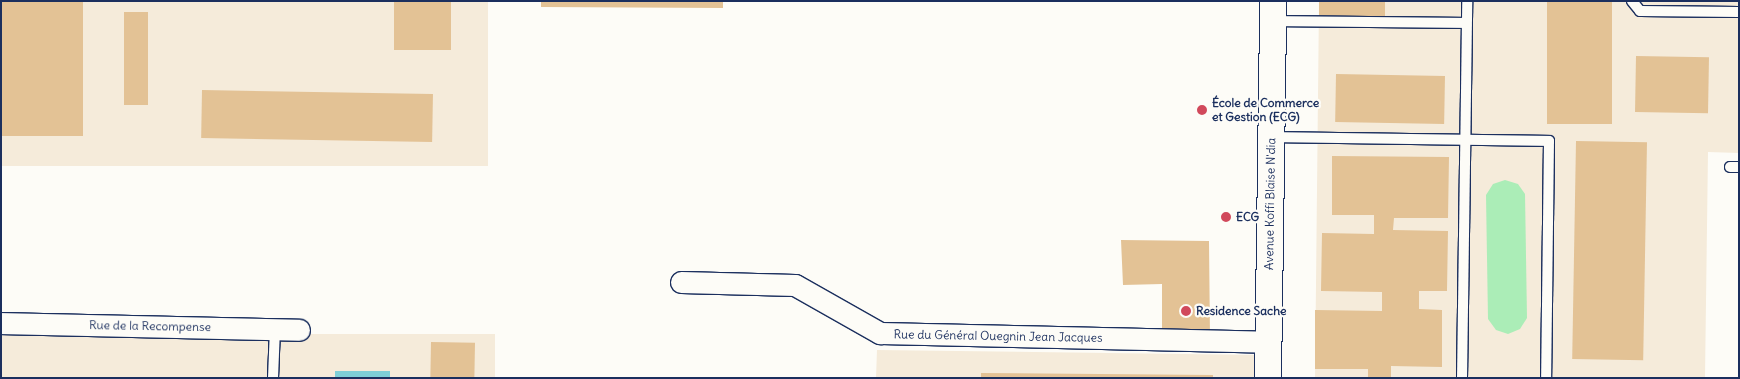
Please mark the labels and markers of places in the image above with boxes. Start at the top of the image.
place label: École de Commerce et Gestion (ECG) [1212,96,1319,124]
marker: École de Commerce et Gestion (ECG) [1196,104,1208,116]
place label: ECG [1236,210,1259,224]
marker: ECG [1220,211,1232,223]
place label: Residence Sache [1196,304,1287,318]
marker: Residence Sache [1180,305,1192,317]

